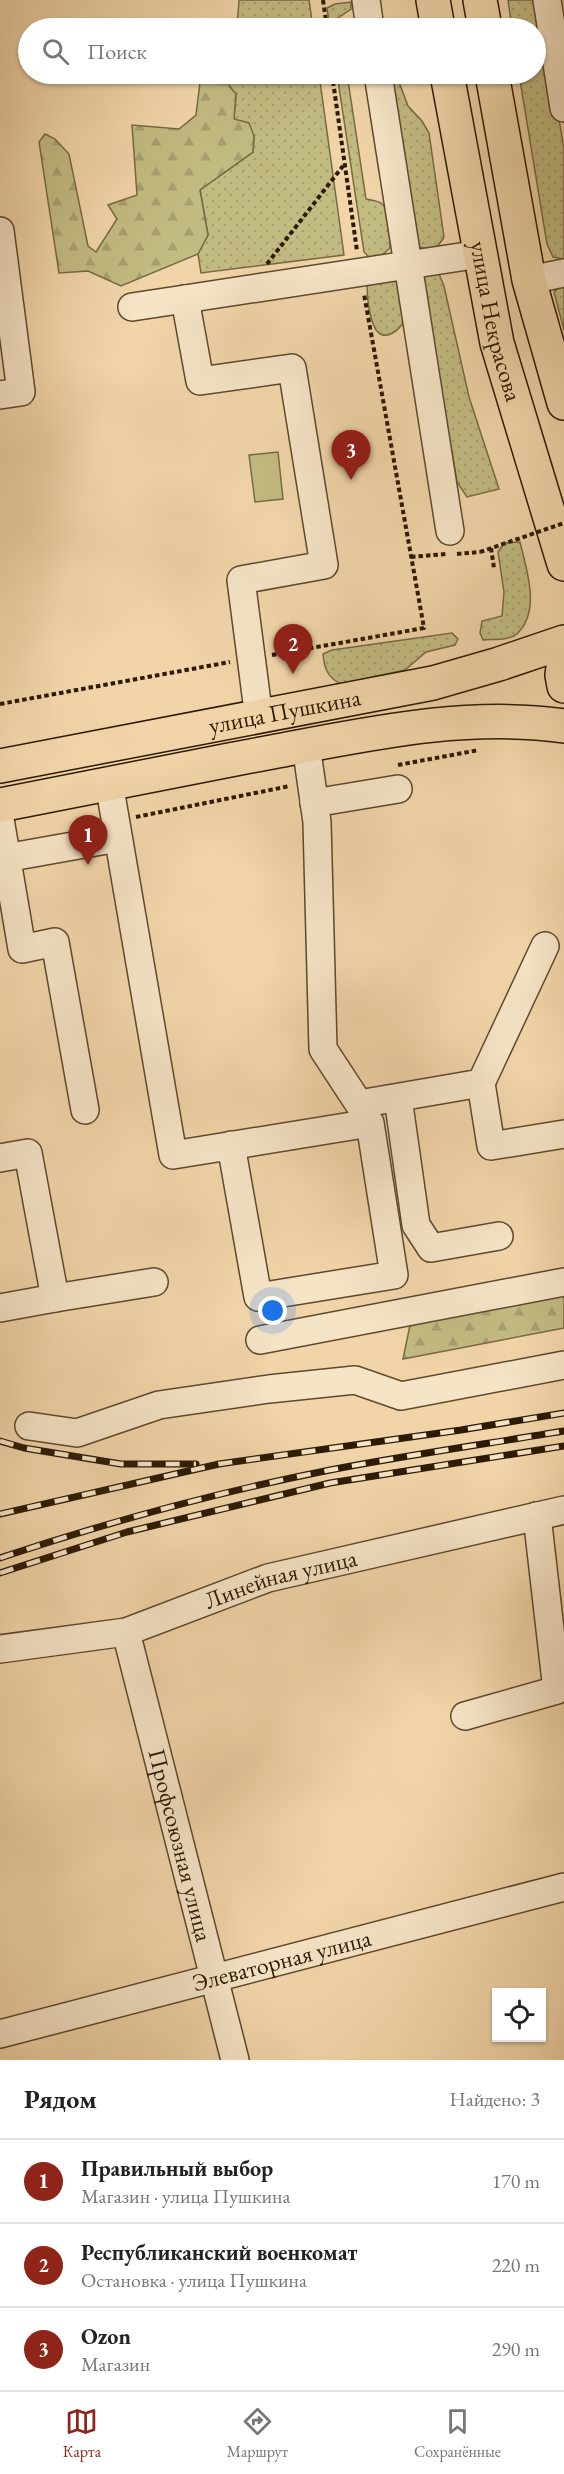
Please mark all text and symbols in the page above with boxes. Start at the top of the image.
search box [18,18,546,84]
icon: search [39,35,72,68]
text: Поиск [87,37,147,66]
street label: улица Некрасова [463,238,530,405]
pin: 3 [332,430,370,480]
pin: 2 [274,624,312,674]
street label: улица Пушкина [206,681,364,741]
pin: 1 [68,816,107,865]
your location [258,1296,287,1325]
street label: Линейная улица [200,1542,360,1616]
street label: Профсоюзная улица [141,1745,220,1945]
street label: Элеваторная улица [189,1922,375,1998]
map controls [492,1988,546,2042]
button: locate [492,1988,546,2042]
text: Рядом [24,2082,97,2116]
text: Найдено: 3 [449,2086,540,2112]
text: Правильный выбор [81,2154,273,2183]
text: 1 [38,2168,49,2194]
text: 170 m [492,2168,540,2194]
text: Магазин · улица Пушкина [81,2183,290,2209]
text: Республиканский военкомат [81,2238,357,2267]
text: 2 [38,2252,49,2278]
text: 220 m [492,2252,540,2278]
text: Остановка · улица Пушкина [81,2267,307,2293]
text: Ozon [81,2322,131,2351]
text: 3 [38,2336,49,2362]
text: 290 m [492,2336,540,2362]
text: Магазин [81,2351,150,2377]
tab: Карта [63,2405,101,2462]
tab: Маршрут [227,2405,288,2462]
tab: Сохранённые [414,2405,501,2462]

